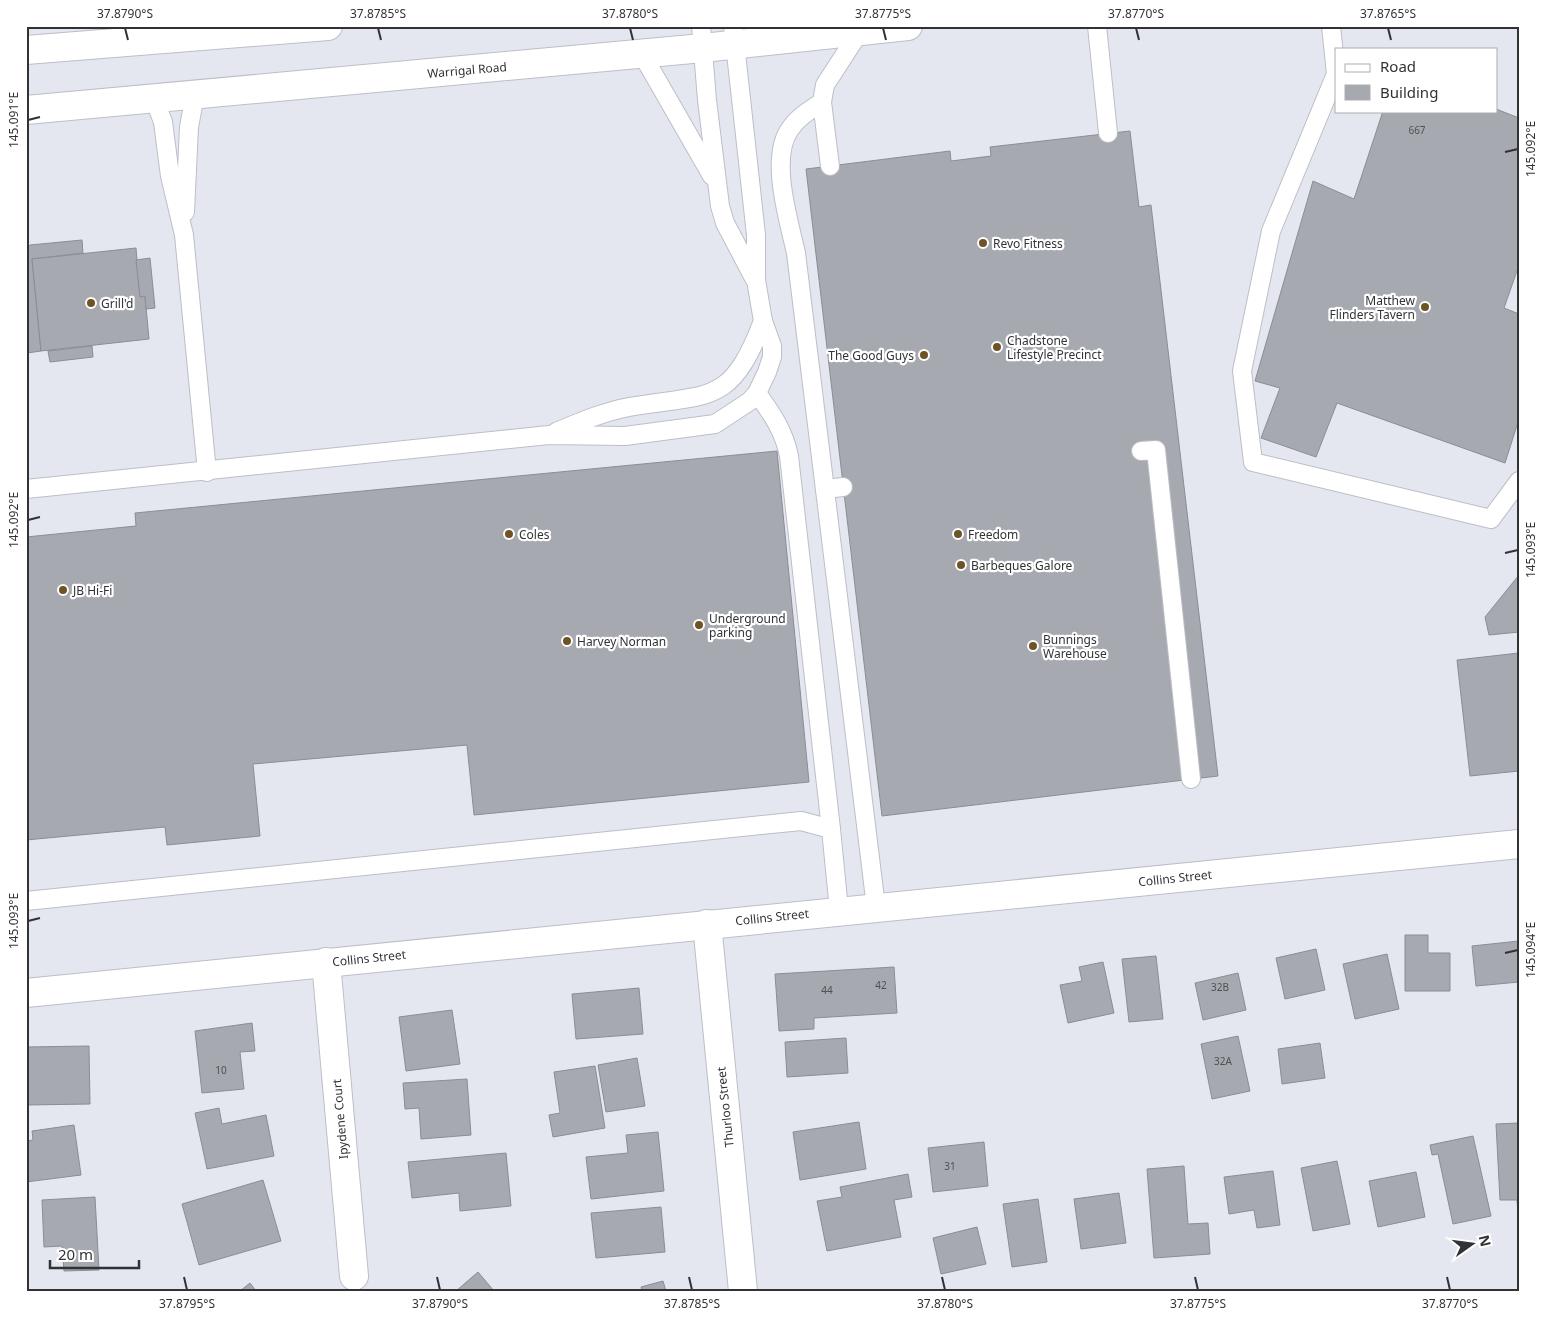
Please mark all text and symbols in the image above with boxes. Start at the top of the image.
text: 37.8790°S [97,5,153,22]
text: 37.8785°S [350,5,406,22]
text: 37.8780°S [602,5,658,22]
text: 37.8775°S [855,5,911,22]
text: 37.8770°S [1108,5,1164,22]
text: 37.8765°S [1360,5,1416,22]
legend [1335,48,1498,112]
text: Road [1380,56,1416,76]
street label: Warrigal Road [426,58,508,82]
text: Building [1380,82,1438,102]
text: 145.091°E [5,92,22,148]
text: 145.092°E [1522,121,1539,177]
house number: 667 [1408,123,1426,137]
place label: Revo Fitness [993,235,1063,252]
marker: Revo Fitness [977,237,989,249]
place label: Matthew Flinders Tavern [1330,292,1416,323]
place label: Grill'd [101,295,133,312]
marker: Grill'd [85,297,97,309]
marker: Matthew Flinders Tavern [1419,301,1431,313]
place label: Chadstone Lifestyle Precinct [1007,332,1102,363]
marker: Chadstone Lifestyle Precinct [991,341,1003,353]
place label: The Good Guys [828,347,914,364]
marker: The Good Guys [918,349,930,361]
text: 145.092°E [5,492,22,548]
text: 145.093°E [1522,522,1539,578]
place label: Coles [519,526,550,543]
place label: Freedom [968,526,1018,543]
marker: Coles [503,528,515,540]
marker: Freedom [952,528,964,540]
place label: Barbeques Galore [971,557,1073,574]
marker: Barbeques Galore [955,559,967,571]
place label: JB Hi-Fi [72,582,112,599]
marker: JB Hi-Fi [57,584,69,596]
place label: Underground parking [709,610,786,641]
marker: Underground parking [693,619,705,631]
place label: Bunnings Warehouse [1043,631,1107,662]
place label: Harvey Norman [577,633,666,650]
marker: Harvey Norman [561,635,573,647]
marker: Bunnings Warehouse [1027,640,1039,652]
street label: Collins Street [1137,866,1213,890]
text: 145.093°E [5,893,22,949]
street label: Collins Street [734,905,810,929]
text: 145.094°E [1522,922,1539,978]
street label: Collins Street [331,946,407,970]
house number: 42 [875,978,887,992]
house number: 32B [1211,980,1229,994]
house number: 44 [821,983,833,997]
house number: 32A [1214,1054,1233,1068]
house number: 10 [215,1063,227,1077]
street label: Thurloo Street [712,1065,738,1148]
street label: Ipydene Court [328,1078,352,1160]
house number: 31 [944,1159,956,1173]
north arrow [1448,1220,1498,1270]
text: N [1475,1233,1496,1249]
scale bar [50,1237,139,1269]
text: 20 m [58,1244,93,1264]
text: 37.8795°S [159,1295,215,1312]
text: 37.8790°S [412,1295,468,1312]
text: 37.8785°S [664,1295,720,1312]
text: 37.8780°S [917,1295,973,1312]
text: 37.8775°S [1170,1295,1226,1312]
text: 37.8770°S [1422,1295,1478,1312]

